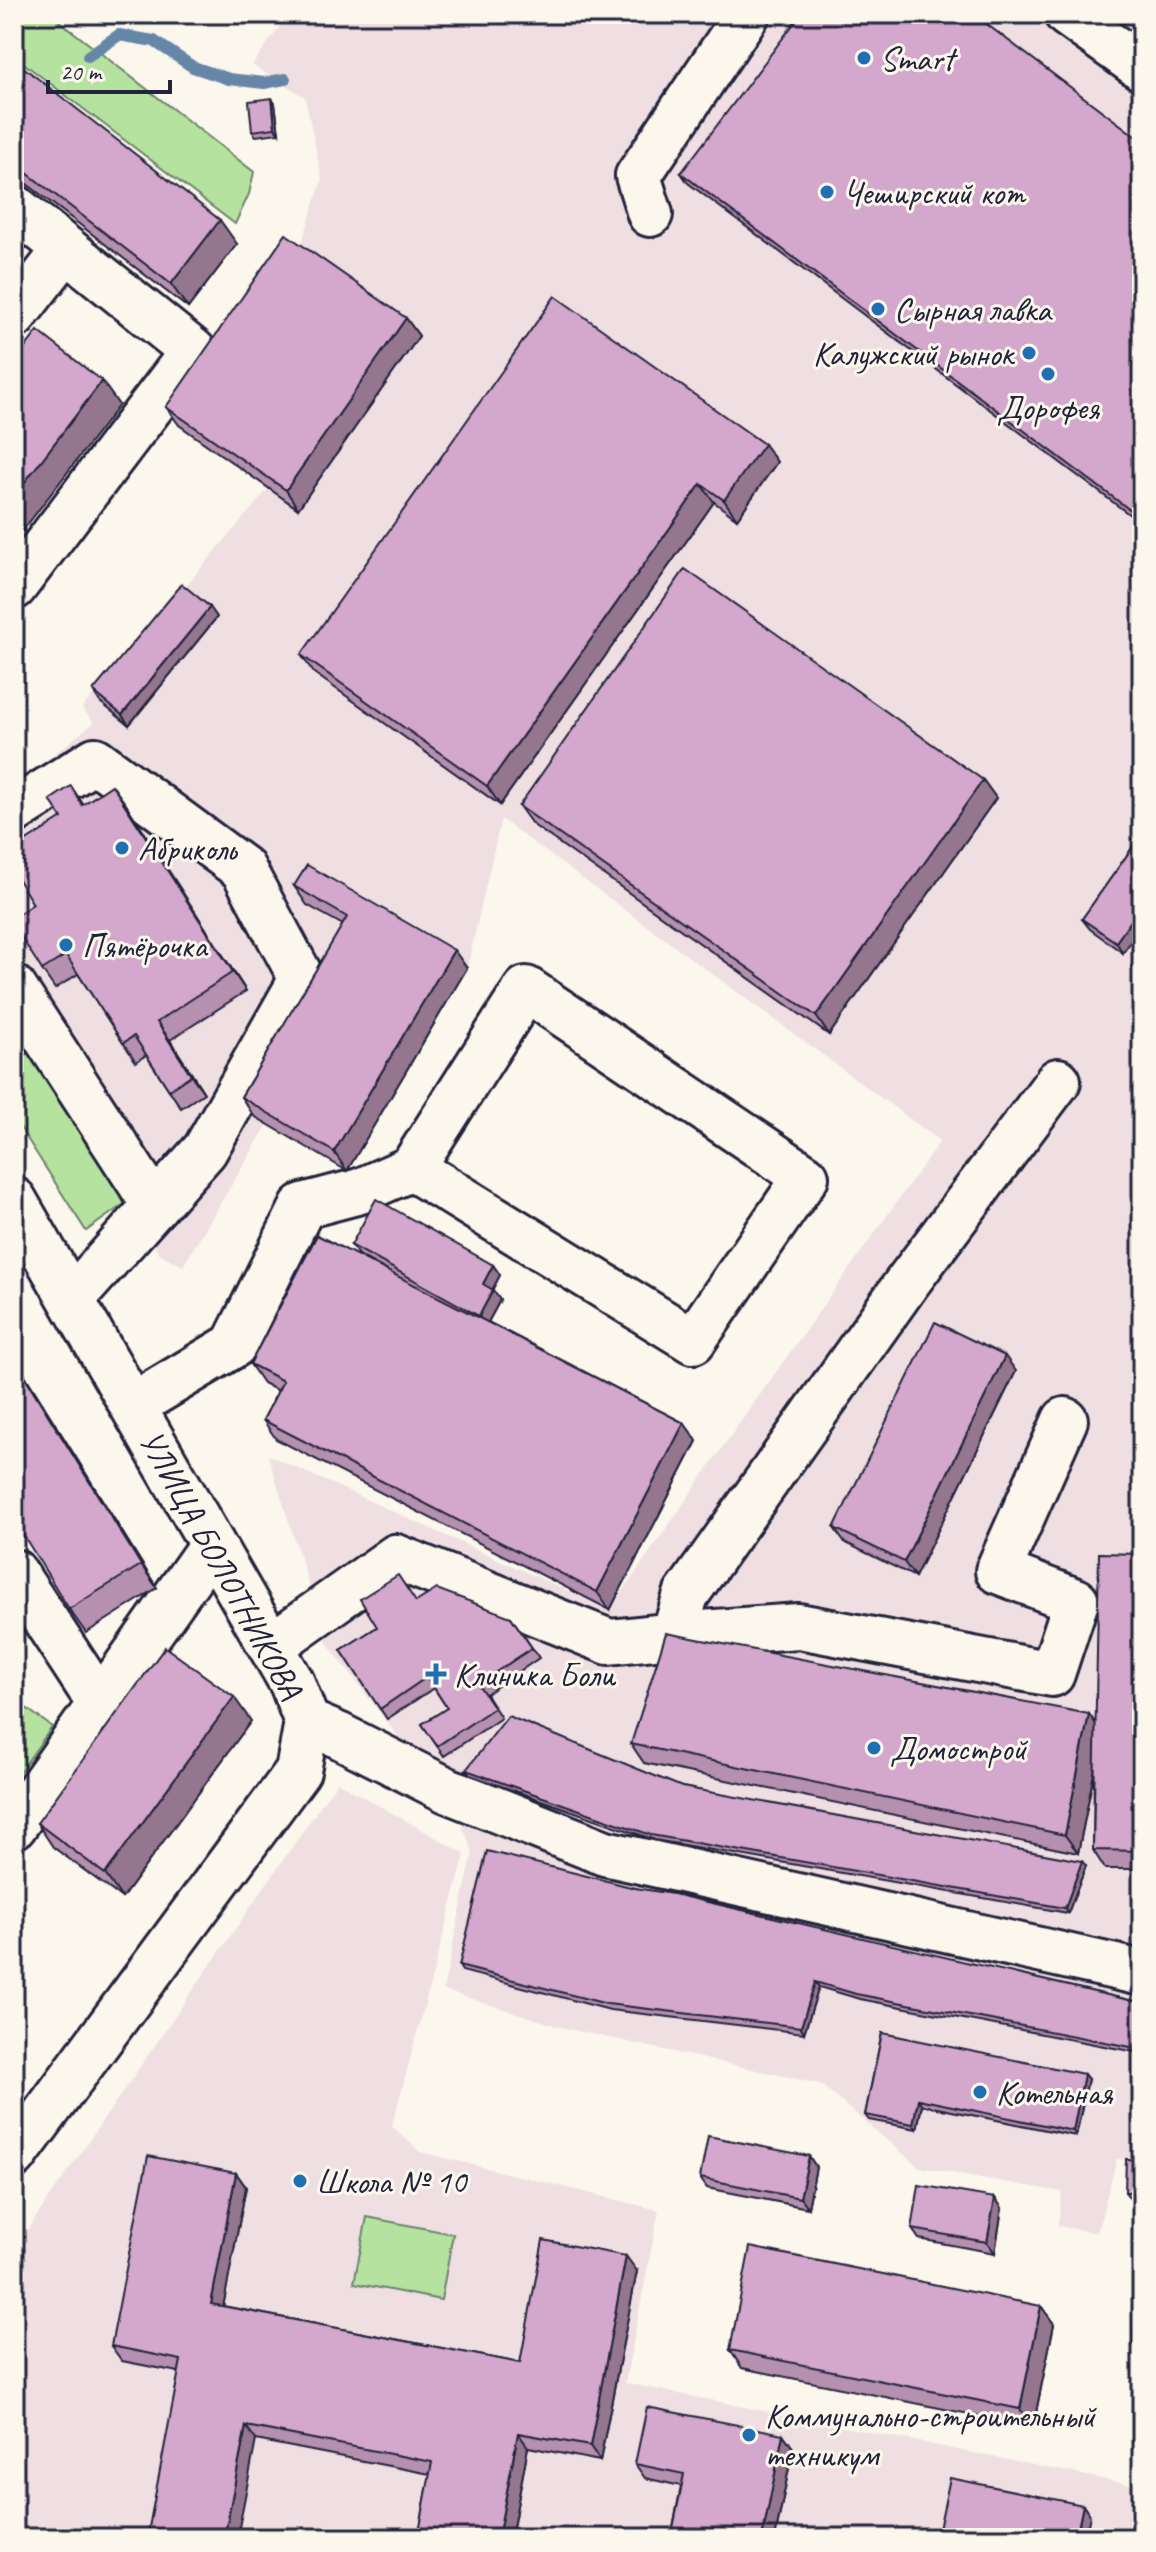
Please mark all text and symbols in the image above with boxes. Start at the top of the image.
place label: Smart [880,37,959,80]
scale bar [48,44,170,94]
marker: Smart [855,49,873,67]
text: 20 m [60,57,103,87]
place label: Чеширский кот [843,171,1027,214]
marker: Чеширский кот [818,183,836,201]
place label: Сырная лавка [894,288,1053,331]
marker: Сырная лавка [869,300,887,318]
place label: Калужский рынок [813,332,1016,375]
marker: Калужский рынок [1020,344,1038,362]
marker: Дорофея [1039,365,1057,383]
place label: Дорофея [997,386,1101,429]
place label: Абриколь [138,827,239,870]
marker: Абриколь [113,839,131,857]
place label: Пятёрочка [82,924,209,967]
marker: Пятёрочка [57,936,75,954]
street label: УЛИЦА БОЛОТНИКОВА [130,1423,314,1707]
place label: Клиника Боли [454,1653,617,1696]
marker: Клиника Боли [425,1663,447,1685]
place label: Домострой [890,1727,1028,1770]
marker: Домострой [865,1739,883,1757]
place label: Котельная [996,2071,1114,2114]
marker: Котельная [971,2083,989,2101]
place label: Школа № 10 [316,2160,469,2203]
marker: Школа № 10 [291,2172,309,2190]
place label: Коммунально-строительный техникум [765,2394,1097,2476]
marker: Коммунально-строительный техникум [740,2426,758,2444]

